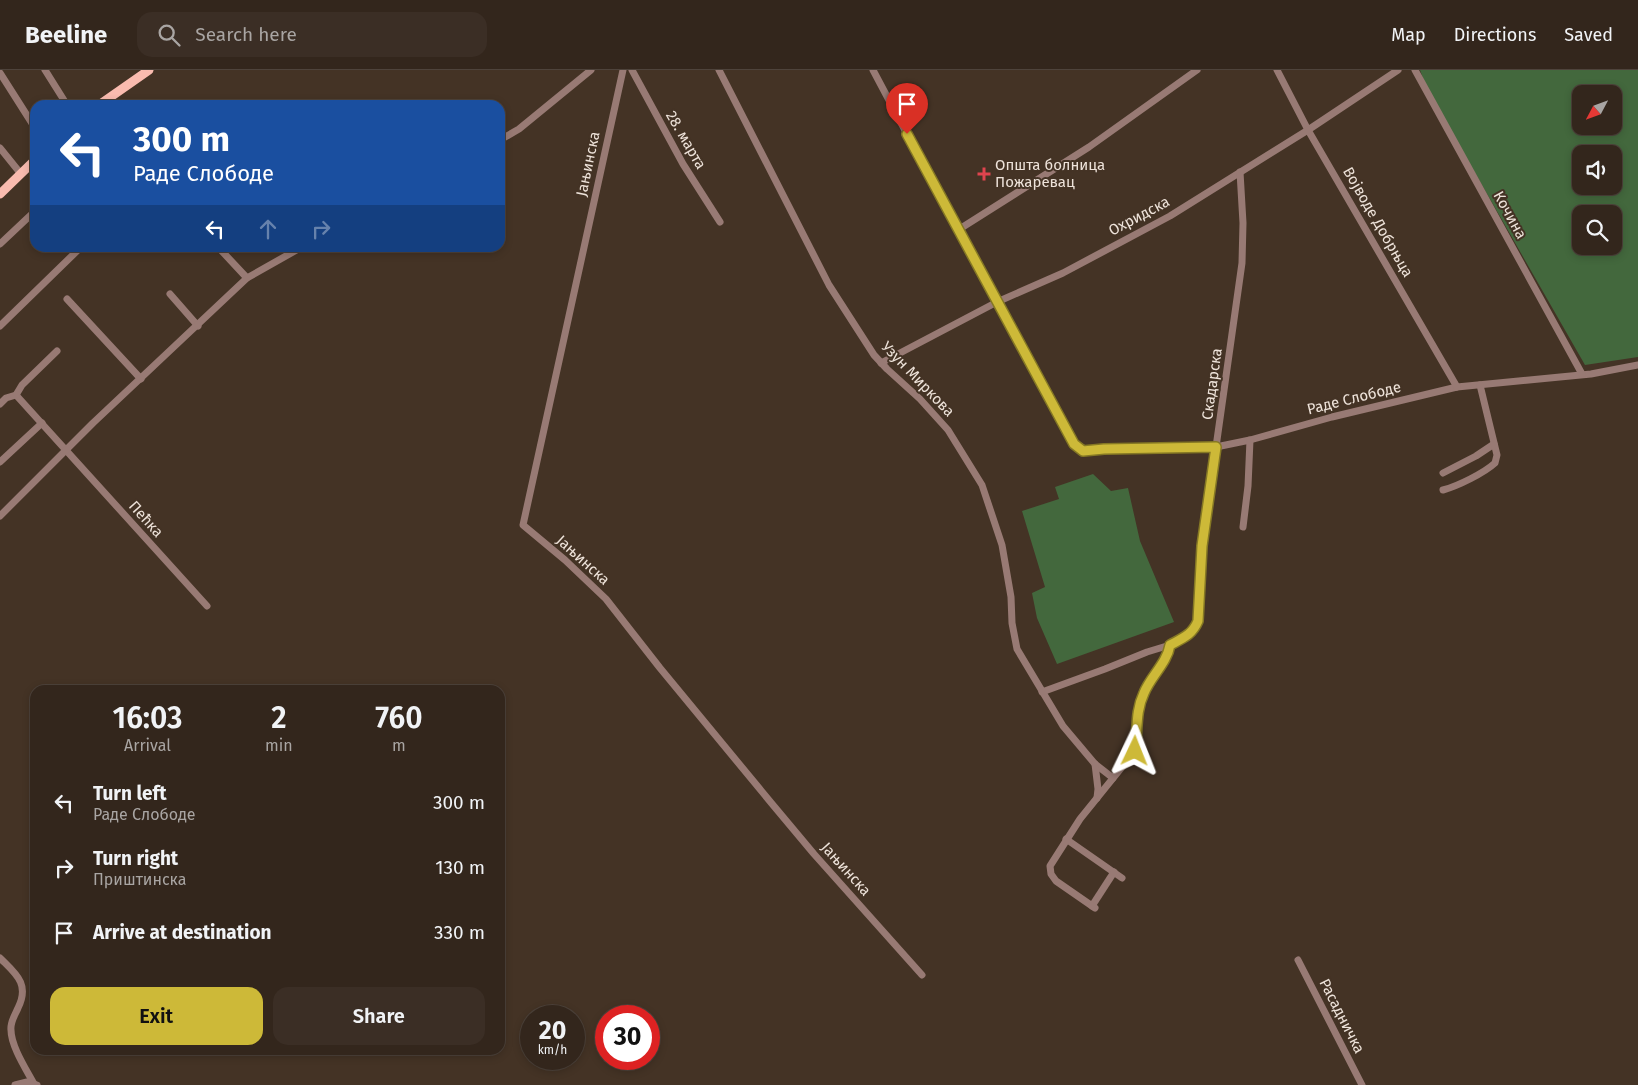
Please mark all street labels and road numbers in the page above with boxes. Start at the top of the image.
street label: 28. марта [662,108,710,172]
street label: Јањинска [572,130,604,198]
street label: Војводе Добрњца [1339,164,1417,280]
street label: Кочина [1490,188,1530,242]
street label: Охридска [1105,192,1173,240]
street label: Узун Миркова [878,338,958,420]
street label: Скадарска [1198,347,1226,421]
street label: Раде Слободе [1305,378,1403,418]
street label: Пећка [125,497,167,541]
street label: Јањинска [553,531,613,589]
street label: Јањинска [817,839,875,899]
street label: Расадничка [1315,976,1369,1056]

